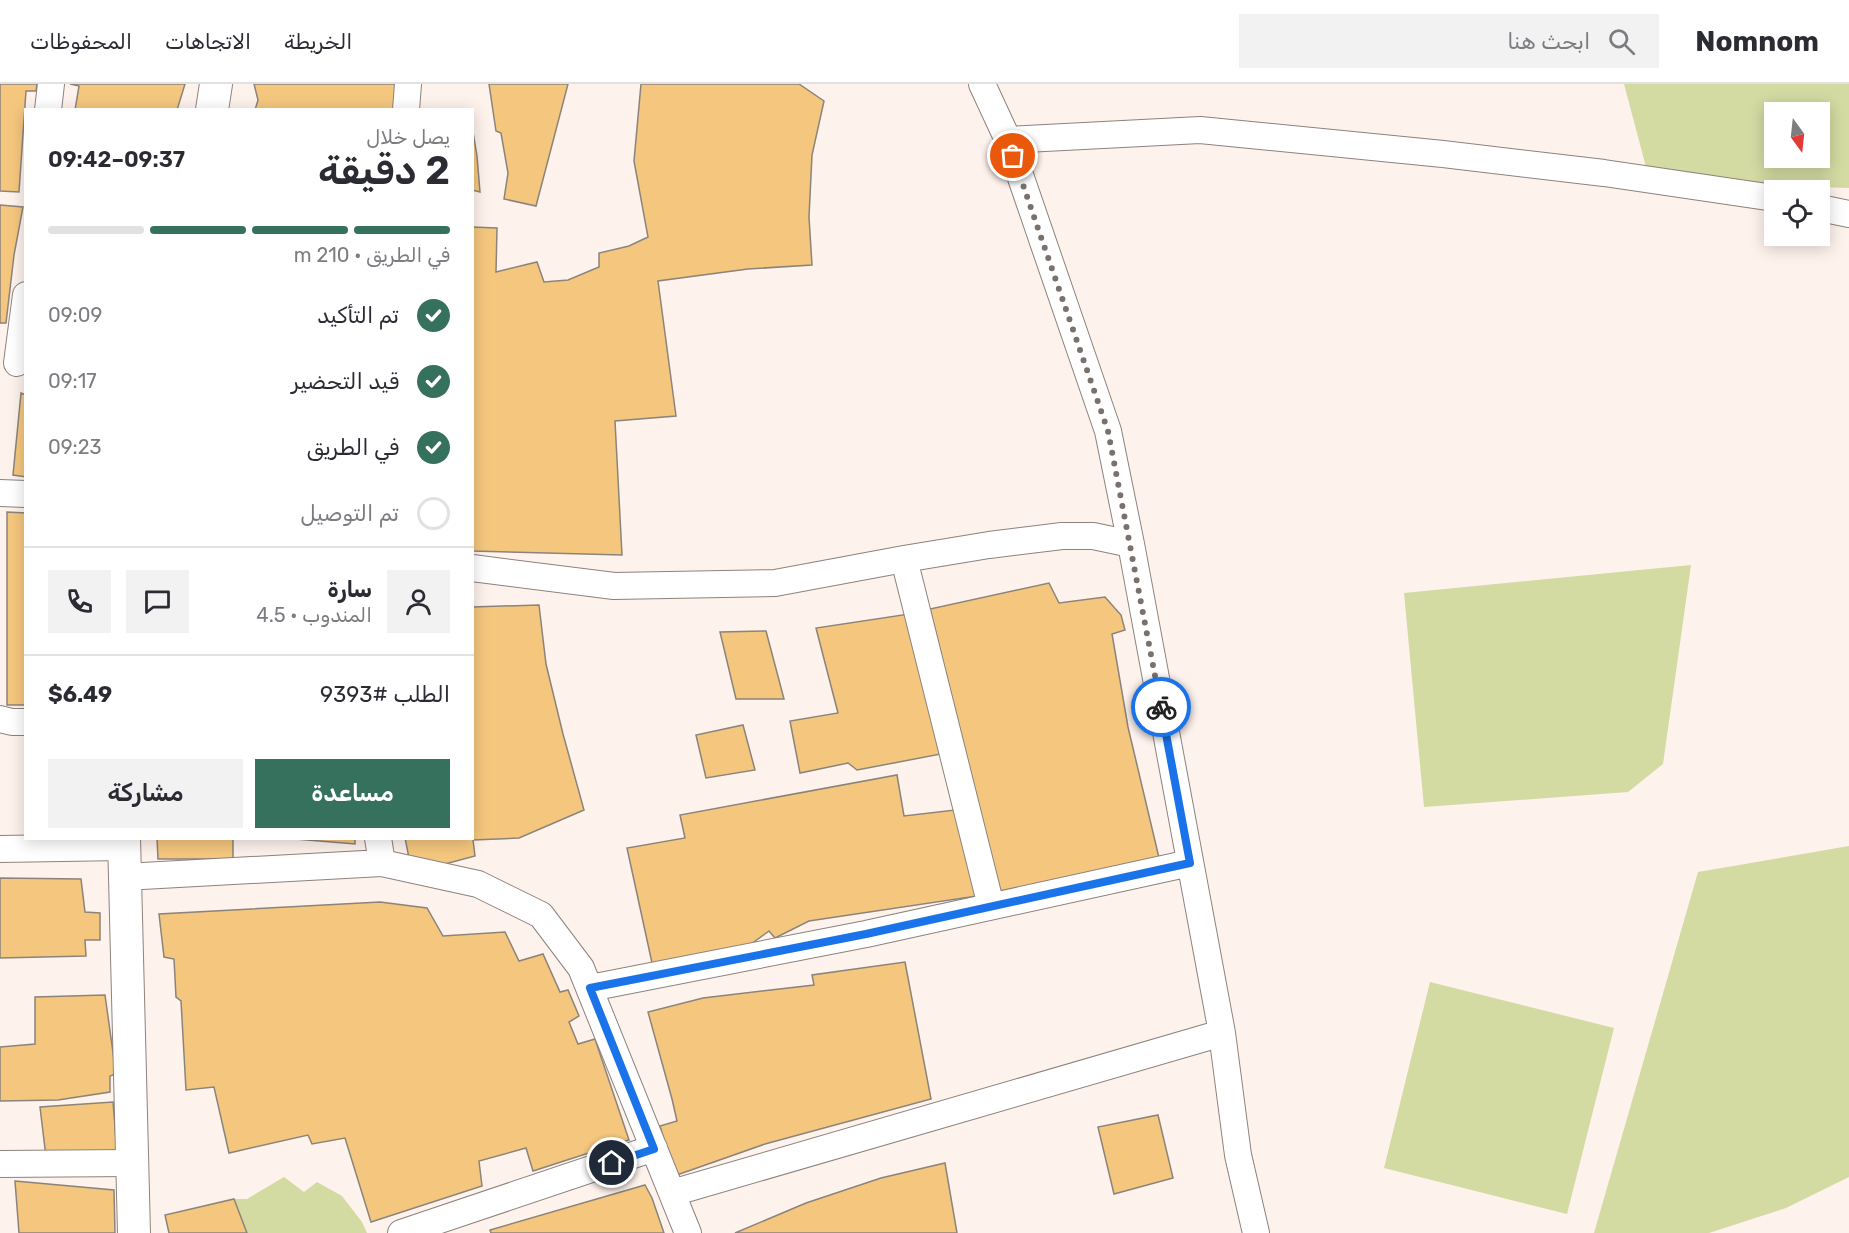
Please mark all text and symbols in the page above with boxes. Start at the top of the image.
search box [1239,14,1659,68]
icon: search [1605,25,1638,58]
text: Nomnom [1695,25,1819,58]
text: ابحث هنا [1507,28,1590,55]
text: المحفوظات [30,29,132,54]
text: الاتجاهات [165,29,251,54]
text: الخريطة [284,29,352,54]
north arrow [1764,102,1830,168]
map controls [1764,102,1830,246]
text: يصل خلال [366,125,450,149]
pin [987,130,1038,181]
icon: bag [996,139,1029,172]
text: 09:37–09:42 [48,146,185,173]
text: 2 دقيقة [318,148,450,194]
button: locate [1764,180,1830,246]
text: في الطريق · 210 m [294,243,450,267]
icon: check [417,299,450,332]
text: تم التأكيد [317,302,399,329]
text: 09:09 [48,303,102,327]
icon: check [417,365,450,398]
text: قيد التحضير [291,368,399,395]
text: 09:17 [48,369,97,393]
icon: check [417,431,450,464]
text: في الطريق [307,434,399,461]
text: 09:23 [48,435,101,459]
text: تم التوصيل [300,500,399,527]
button: phone [48,570,111,633]
button: chat [126,570,189,633]
button: person [387,570,450,633]
text: سارة [327,576,372,603]
text: المندوب · 4.5 [256,603,372,627]
courier [1131,677,1191,737]
text: $6.49 [48,681,112,708]
text: الطلب #9393 [320,681,450,708]
icon: bike [1145,691,1178,724]
button: مشاركة [48,759,243,828]
button: مساعدة [255,759,450,828]
pin [586,1137,637,1188]
icon: home [595,1146,628,1179]

